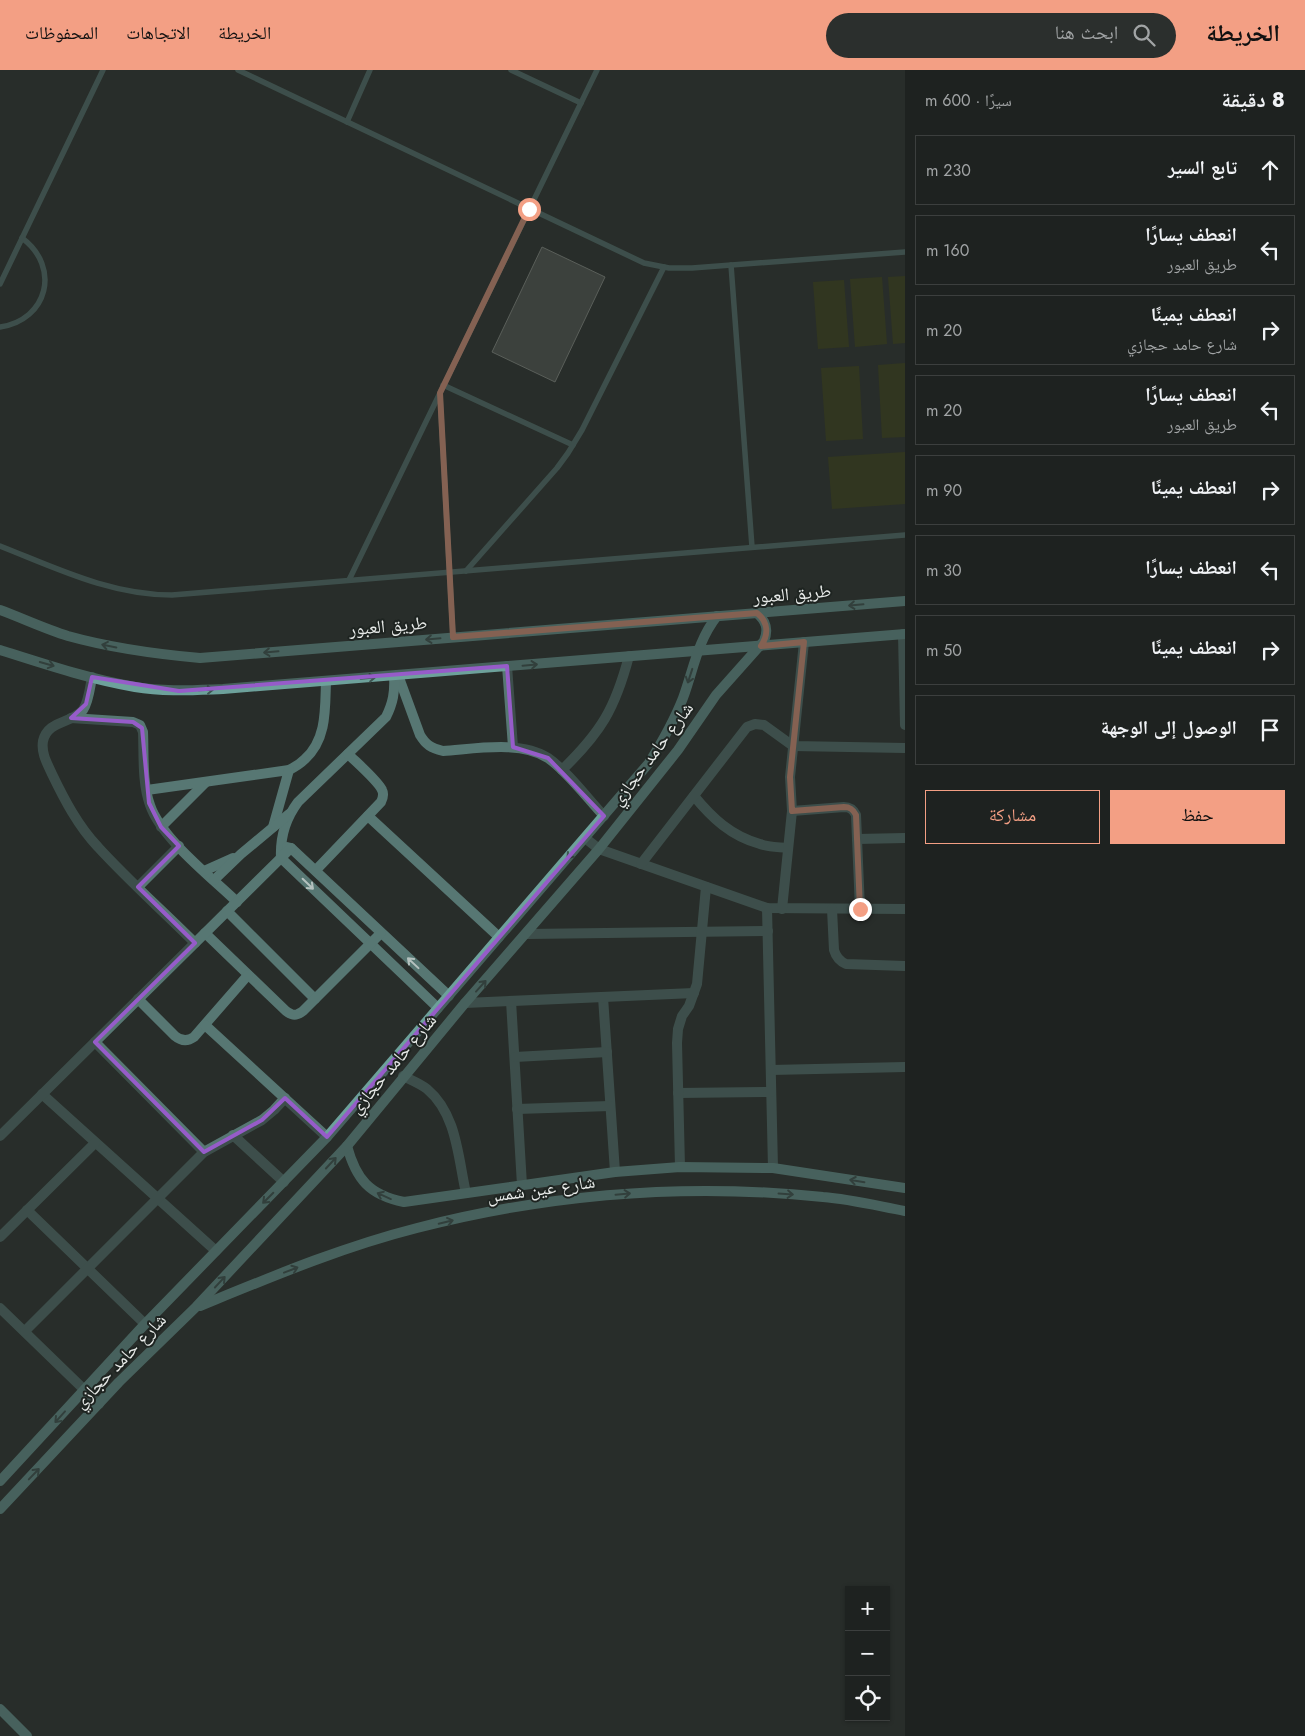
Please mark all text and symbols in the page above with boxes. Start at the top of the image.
search box [826,13,1176,58]
text: الخريطة [1206,15,1280,50]
text: ابحث هنا [1055,19,1118,46]
text: المحفوظات [25,20,98,46]
text: الاتجاهات [126,20,190,46]
text: الخريطة [218,20,271,46]
icon: search [1130,21,1158,49]
text: 8 دقيقة [1221,85,1285,115]
text: سيرًا · 600 m [925,89,1012,112]
text: تابع السير [1168,154,1237,181]
icon: ahead [1256,156,1284,184]
text: 230 m [926,159,971,182]
route start [518,198,541,221]
text: انعطف يسارًا [1145,221,1237,248]
icon: left [1256,236,1284,264]
text: 160 m [926,239,969,262]
text: طريق العبور [1167,253,1237,276]
text: انعطف يمينًا [1151,301,1237,328]
icon: right [1256,316,1284,344]
text: 20 m [926,319,962,342]
text: شارع حامد حجازي [1127,333,1237,356]
text: انعطف يسارًا [1145,381,1237,408]
icon: left [1256,396,1284,424]
text: 20 m [926,399,962,422]
text: طريق العبور [1167,413,1237,436]
text: انعطف يمينًا [1151,474,1237,501]
icon: right [1256,476,1284,504]
text: 90 m [926,479,962,502]
text: انعطف يسارًا [1145,554,1237,581]
icon: left [1256,556,1284,584]
text: 30 m [926,559,962,582]
street label: طريق العبور [751,578,832,610]
one-way arrow [849,600,865,609]
street label: طريق العبور [347,610,428,642]
one-way arrow [425,634,441,644]
text: انعطف يمينًا [1151,634,1237,661]
icon: right [1256,636,1284,664]
text: 50 m [926,639,962,662]
one-way arrow [102,641,118,650]
one-way arrow [263,647,279,657]
one-way arrow [38,660,54,670]
one-way arrow [522,660,538,669]
one-way arrow [685,667,695,683]
one-way arrow [360,673,376,683]
one-way arrow [198,685,214,695]
street label: شارع حامد حجازي [604,697,701,812]
text: الوصول إلى الوجهة [1101,714,1237,741]
icon: arrive [1256,716,1284,744]
button: مشاركة [925,790,1100,844]
button: حفظ [1110,790,1285,844]
one-way arrow [566,846,578,859]
one-way arrow [302,877,314,890]
route end [849,898,872,921]
one-way arrow [407,957,419,969]
one-way arrow [475,979,486,992]
street label: شارع حامد حجازي [343,1008,444,1121]
one-way arrow [325,1157,337,1169]
street label: شارع عين شمس [485,1169,597,1209]
one-way arrow [849,1175,865,1185]
one-way arrow [777,1189,793,1199]
one-way arrow [377,1190,392,1200]
one-way arrow [615,1190,631,1199]
one-way arrow [262,1192,274,1204]
one-way arrow [437,1216,453,1226]
one-way arrow [282,1265,298,1274]
one-way arrow [214,1275,226,1288]
street label: شارع حامد حجازي [68,1307,173,1416]
one-way arrow [54,1410,66,1423]
one-way arrow [28,1468,40,1480]
map controls [845,1586,890,1721]
button: + [845,1586,890,1631]
button: − [845,1631,890,1676]
button: locate [845,1676,890,1721]

